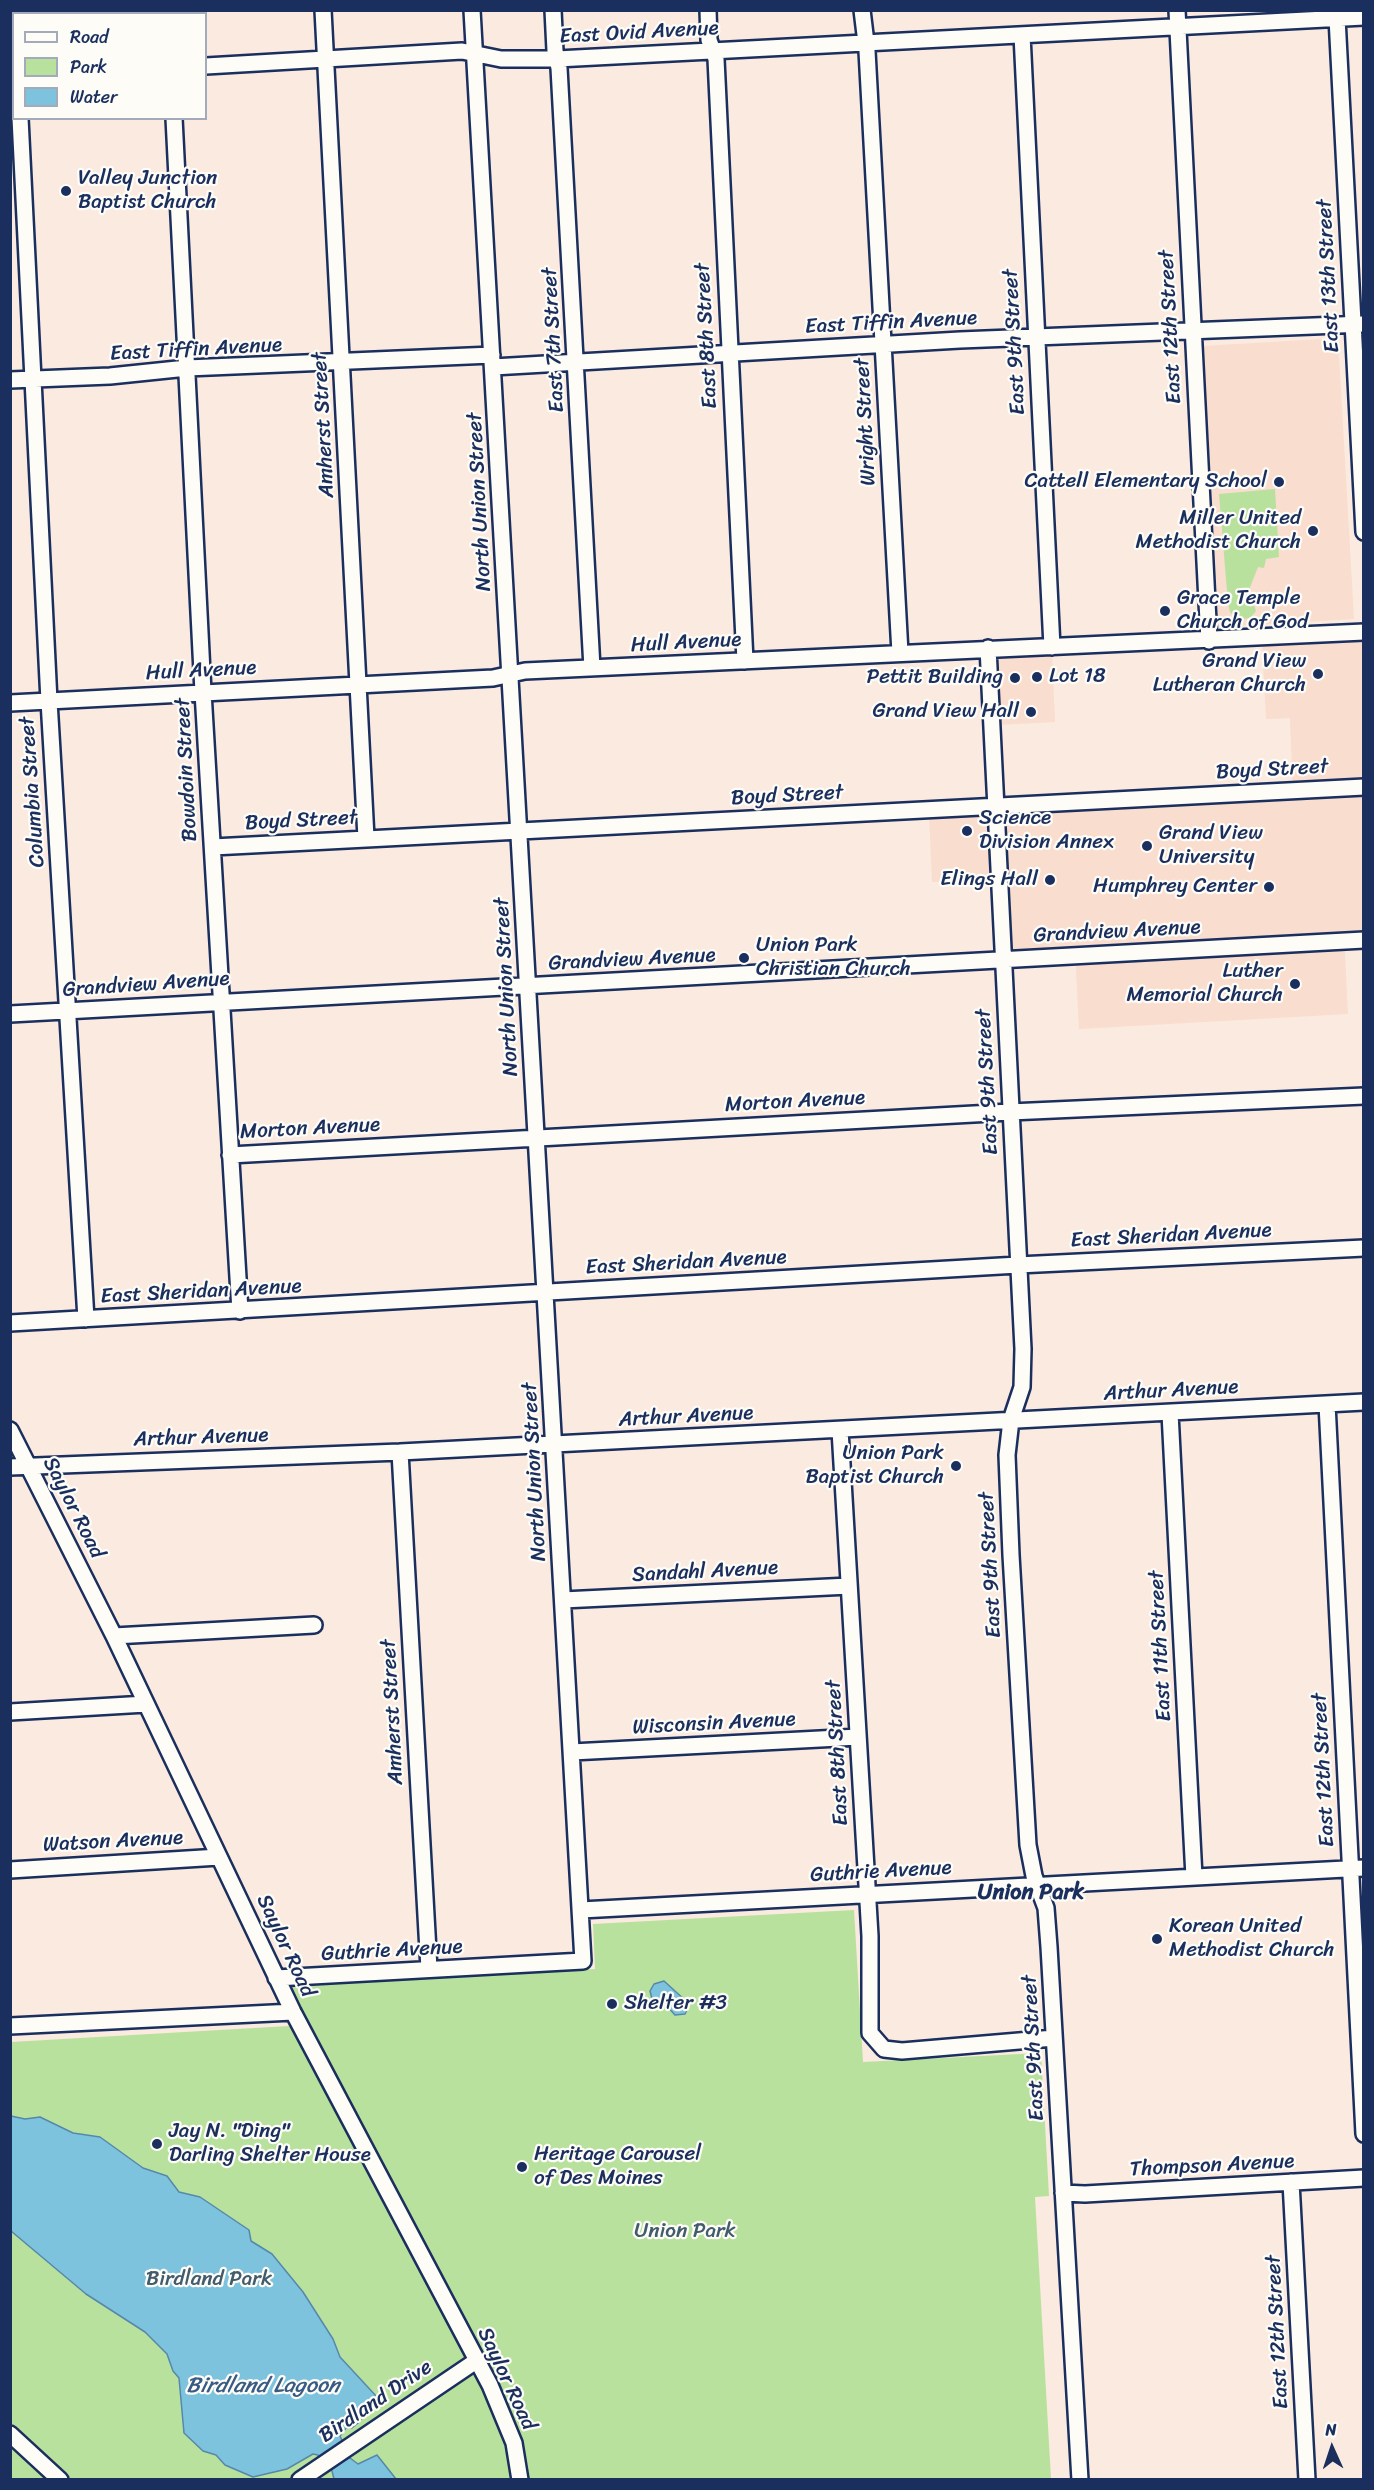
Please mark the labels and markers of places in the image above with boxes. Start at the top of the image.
place label: Valley Junction Baptist Church [78,166,217,216]
marker: Valley Junction Baptist Church [59,184,73,198]
place label: Cattell Elementary School [1024,469,1267,495]
marker: Cattell Elementary School [1272,475,1286,489]
place label: Miller United Methodist Church [1136,506,1301,556]
marker: Miller United Methodist Church [1306,524,1320,538]
place label: Grace Temple Church of God [1177,586,1308,636]
marker: Grace Temple Church of God [1158,604,1172,618]
place label: Grand View Lutheran Church [1153,649,1306,699]
place label: Lot 18 [1049,664,1106,690]
place label: Pettit Building [867,665,1003,691]
marker: Grand View Lutheran Church [1311,667,1325,681]
marker: Lot 18 [1030,670,1044,684]
marker: Pettit Building [1008,671,1022,685]
place label: Grand View Hall [873,699,1019,725]
marker: Grand View Hall [1024,705,1038,719]
place label: Science Division Annex [979,806,1114,856]
place label: Grand View University [1159,821,1263,871]
marker: Science Division Annex [960,824,974,838]
marker: Grand View University [1140,839,1154,853]
place label: Elings Hall [940,867,1038,893]
marker: Elings Hall [1043,873,1057,887]
place label: Humphrey Center [1093,874,1257,900]
marker: Humphrey Center [1262,880,1276,894]
place label: Union Park Christian Church [756,933,911,983]
marker: Union Park Christian Church [737,951,751,965]
place label: Luther Memorial Church [1126,959,1283,1009]
marker: Luther Memorial Church [1288,977,1302,991]
place label: Union Park Baptist Church [805,1441,944,1491]
marker: Union Park Baptist Church [949,1459,963,1473]
place label: Korean United Methodist Church [1169,1914,1334,1964]
marker: Korean United Methodist Church [1150,1932,1164,1946]
place label: Shelter #3 [624,1991,727,2017]
marker: Shelter #3 [605,1997,619,2011]
place label: Jay N. "Ding" Darling Shelter House [169,2119,371,2169]
marker: Jay N. "Ding" Darling Shelter House [150,2137,164,2151]
place label: Heritage Carousel of Des Moines [534,2142,701,2192]
marker: Heritage Carousel of Des Moines [515,2160,529,2174]

